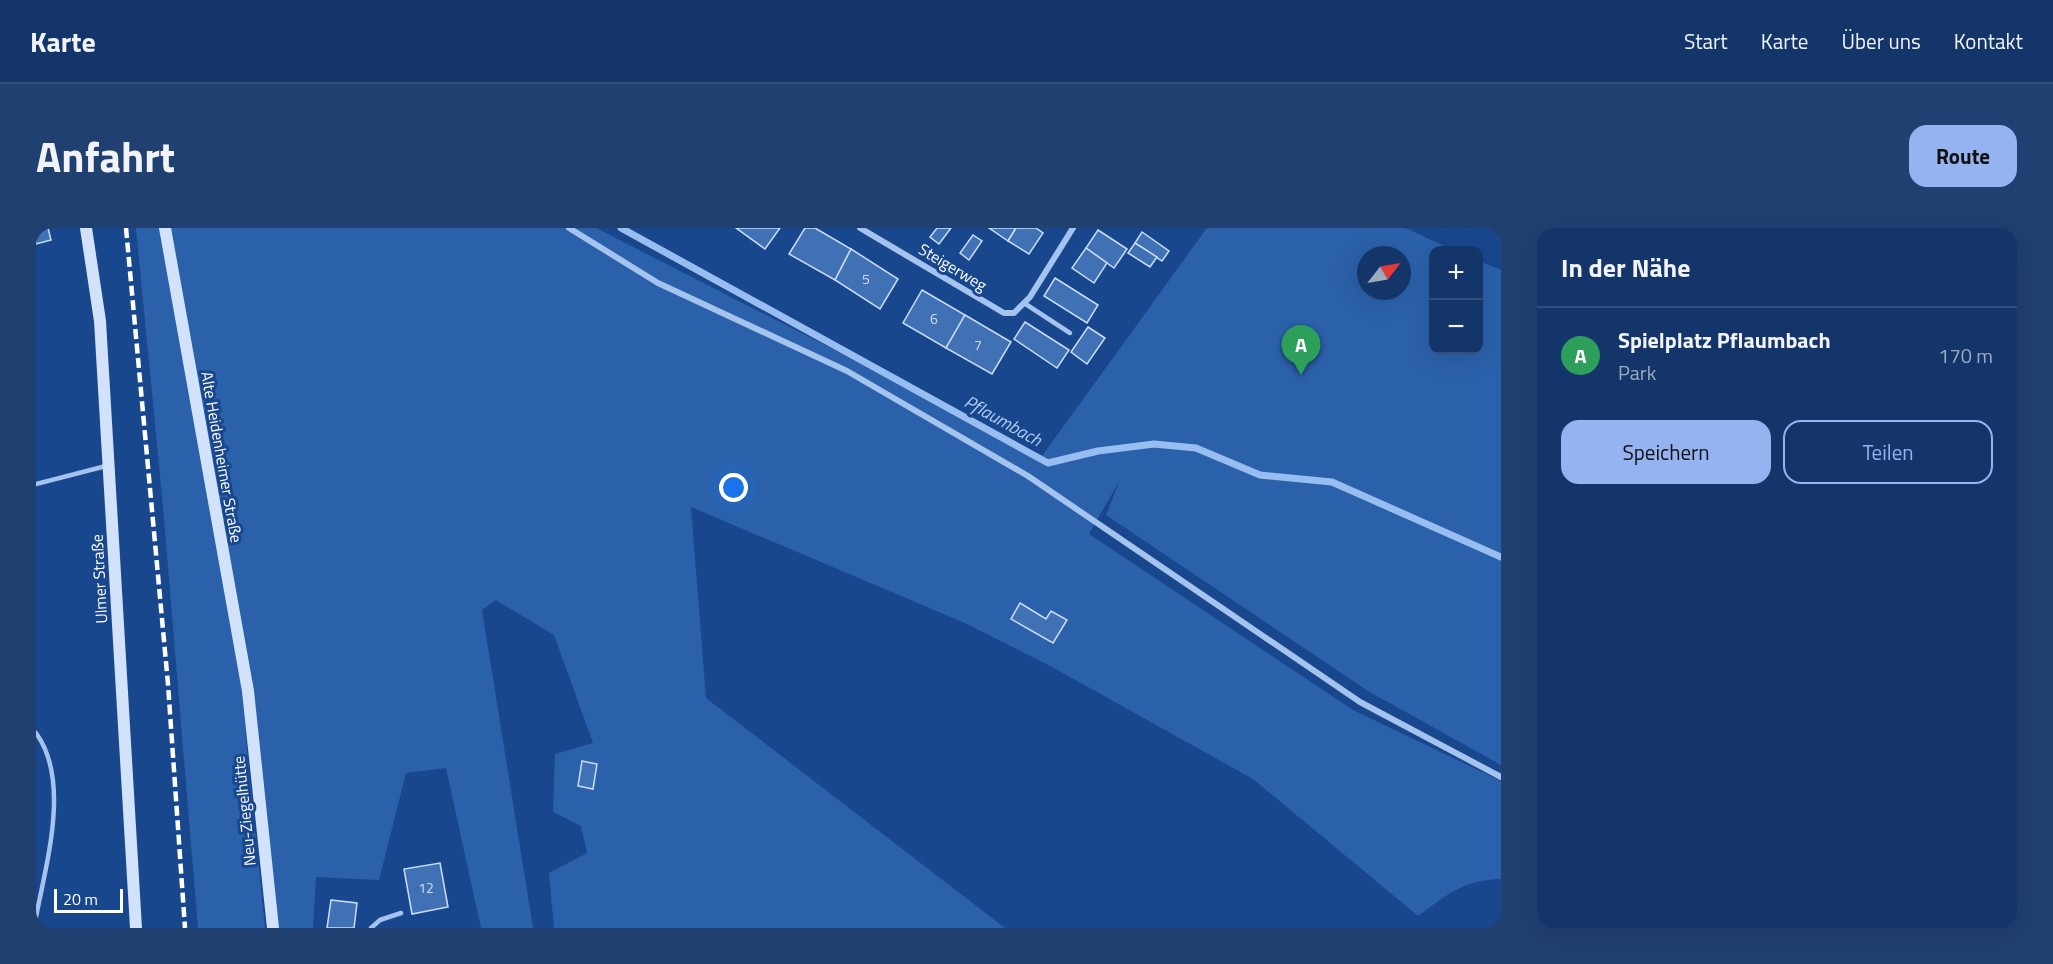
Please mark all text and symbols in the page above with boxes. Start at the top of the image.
text: Karte [30,20,96,63]
text: Start [1684,25,1728,57]
text: Karte [1761,25,1808,57]
text: Über uns [1841,25,1921,57]
text: Kontakt [1954,25,2023,57]
text: Anfahrt [36,124,175,188]
button: Route [1909,125,2017,187]
street label: Steigerweg [914,237,992,297]
north arrow [1357,246,1411,300]
map controls [1429,246,1483,354]
button: + [1429,246,1483,300]
text: In der Nähe [1561,248,1690,287]
house number: 5 [862,268,870,289]
button: − [1429,300,1483,354]
house number: 6 [930,308,938,329]
text: Spielplatz Pflaumbach [1618,323,1831,357]
pin: A [1282,326,1320,375]
house number: 7 [974,334,982,355]
text: A [1574,340,1587,371]
text: 170 m [1938,340,1993,371]
text: Park [1618,357,1656,388]
street label: Alte Heidenheimer Straße [195,369,249,545]
water label: Pflaumbach [959,388,1048,454]
button: Speichern [1561,420,1771,484]
button: Teilen [1783,420,1993,484]
your location [719,473,748,502]
street label: Ulmer Straße [85,534,113,624]
street label: Neu-Ziegelhütte [226,755,262,867]
house number: 12 [418,877,434,898]
scale bar [54,886,123,914]
text: 20 m [63,887,98,911]

